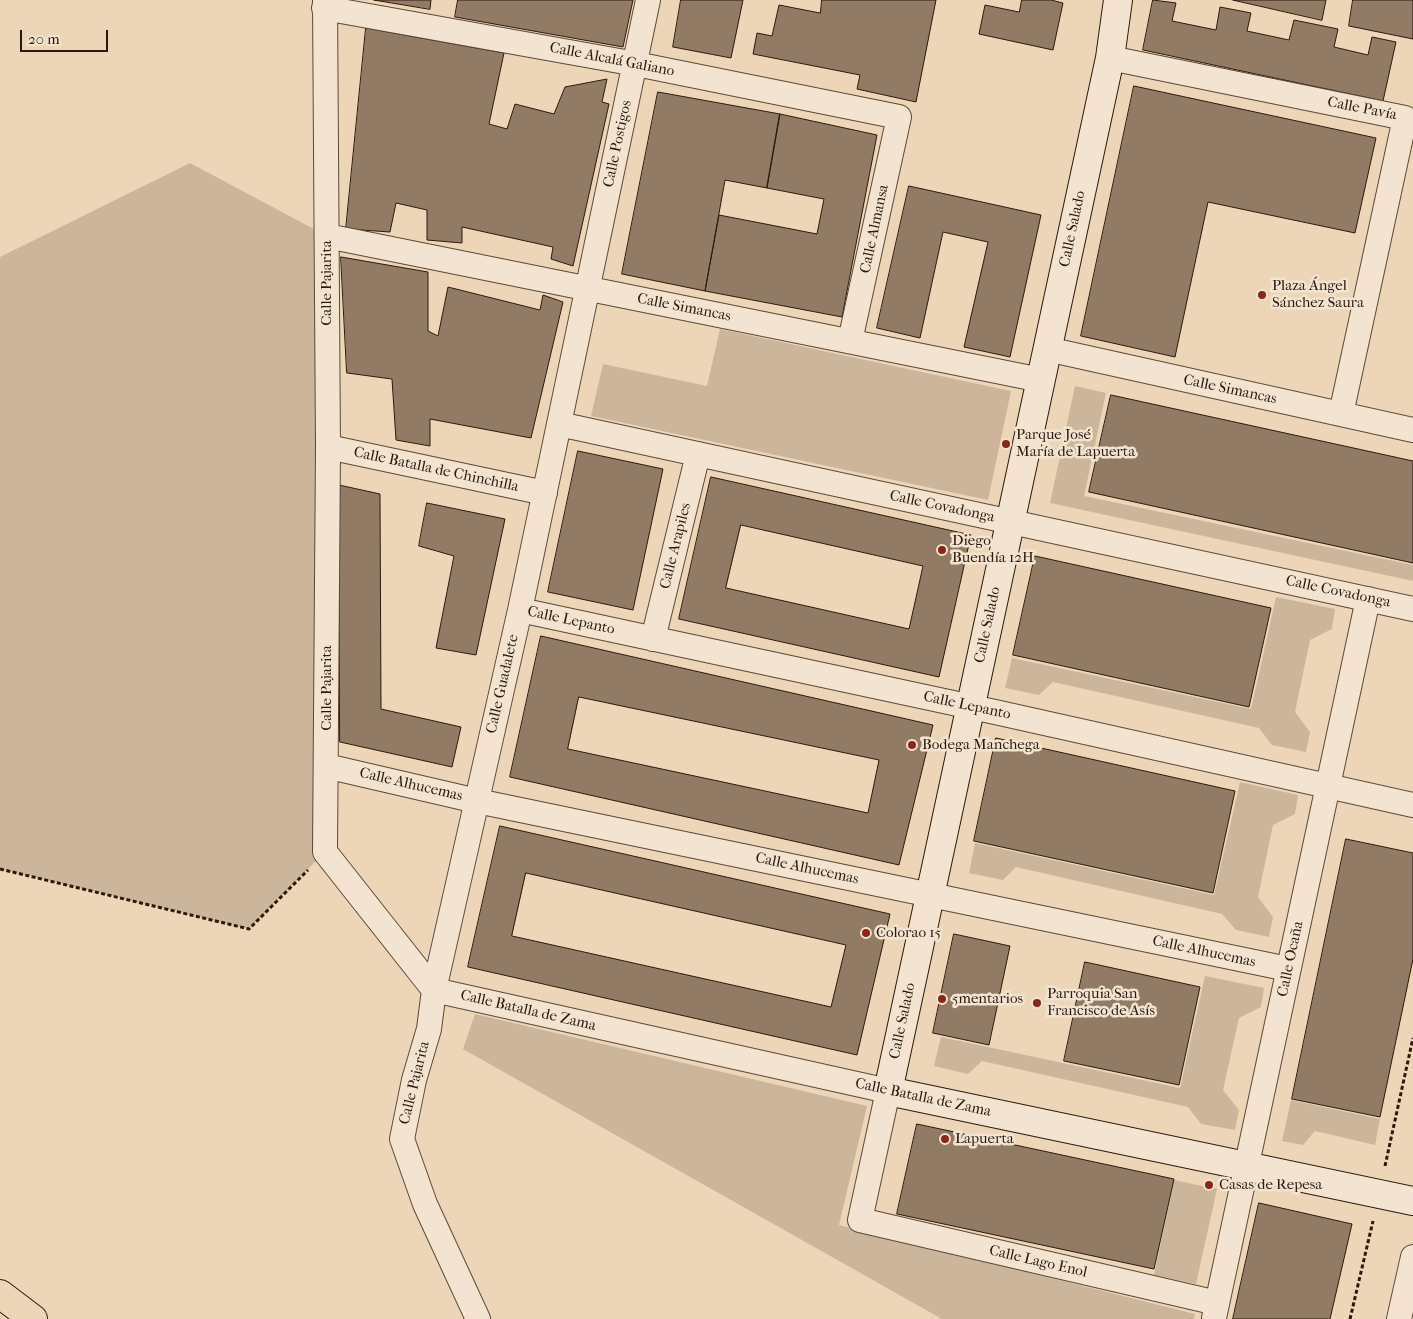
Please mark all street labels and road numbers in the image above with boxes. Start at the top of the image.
street label: Calle Alcalá Galiano [548,39,676,81]
street label: Calle Pavía [1326,93,1398,125]
street label: Calle Postigos [600,99,636,189]
street label: Calle Almansa [857,183,893,275]
street label: Calle Salado [1056,189,1090,269]
street label: Calle Pajarita [318,240,336,326]
street label: Calle Simancas [636,290,732,326]
street label: Calle Simancas [1182,371,1278,409]
street label: Calle Batalla de Chinchilla [352,444,520,496]
street label: Calle Covadonga [888,487,996,527]
street label: Calle Arapiles [657,501,695,591]
street label: Calle Covadonga [1284,572,1392,612]
street label: Calle Salado [971,585,1005,665]
street label: Calle Lepanto [526,603,616,639]
street label: Calle Guadalete [483,633,523,735]
street label: Calle Pajarita [318,645,336,731]
street label: Calle Lepanto [922,688,1012,724]
street label: Calle Alhucemas [358,764,464,806]
street label: Calle Alhucemas [754,849,860,889]
street label: Calle Ocaña [1274,920,1308,998]
street label: Calle Alhucemas [1151,932,1257,972]
street label: Calle Salado [886,981,920,1061]
street label: Calle Batalla de Zama [458,987,598,1035]
street label: Calle Pajarita [396,1039,434,1127]
street label: Calle Batalla de Zama [853,1075,993,1121]
street label: Calle Lago Enol [987,1242,1089,1282]

